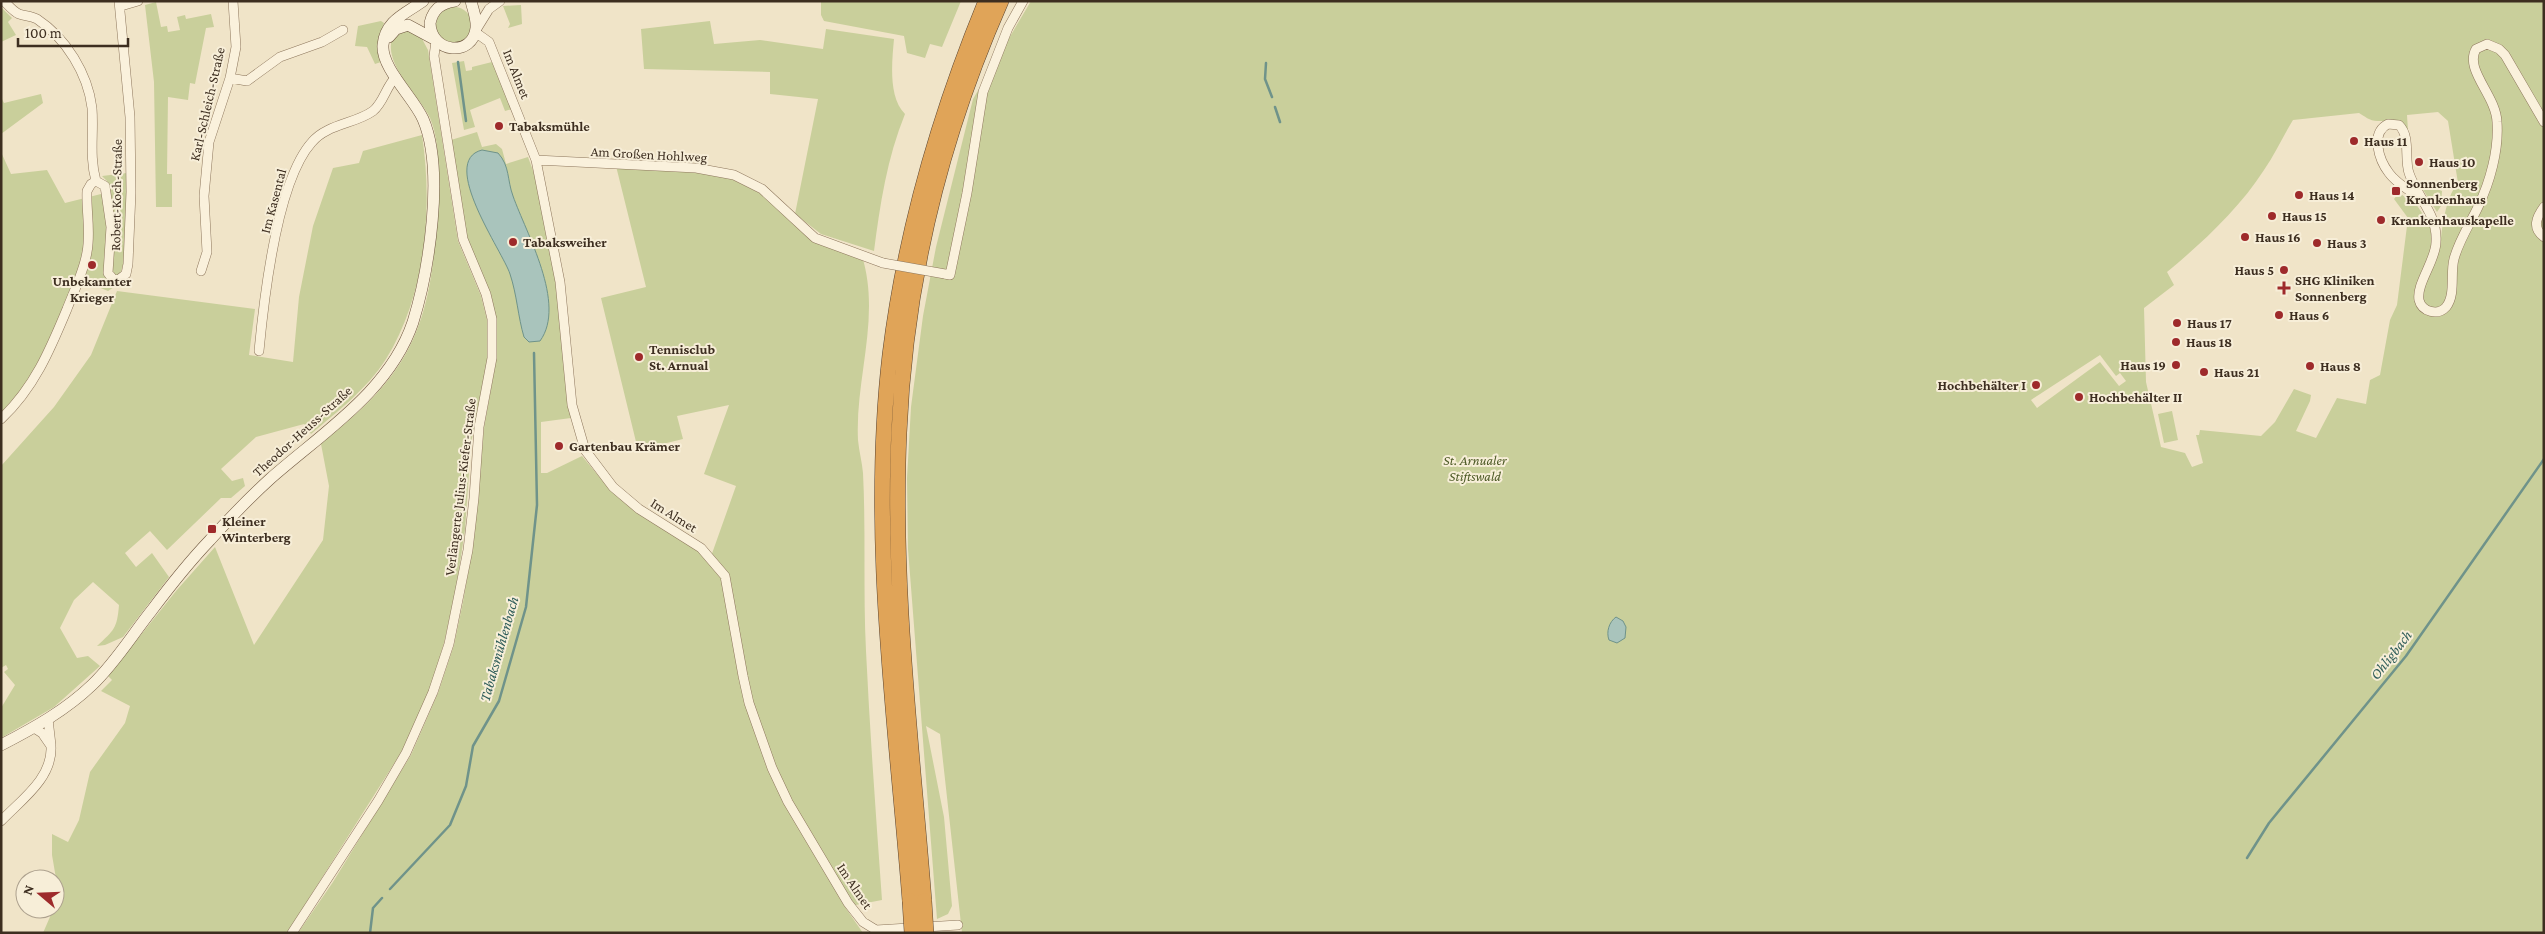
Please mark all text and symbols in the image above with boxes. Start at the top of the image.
scale bar [18,15,128,47]
text: 100 m [25,25,62,41]
street label: Karl-Schleich-Straße [186,46,228,162]
street label: Im Almet [500,47,534,101]
place label: Tabaksmühle [509,118,590,134]
marker: Tabaksmühle [493,120,505,132]
place label: Haus 11 [2364,133,2407,149]
marker: Haus 11 [2348,135,2360,147]
street label: Robert-Koch-Straße [107,139,125,251]
street label: Am Großen Hohlweg [590,143,708,165]
place label: Haus 10 [2429,154,2476,170]
marker: Haus 10 [2413,156,2425,168]
street label: Im Kasental [257,167,289,235]
place label: Sonnenberg Krankenhaus [2406,175,2486,207]
marker: Sonnenberg Krankenhaus [2390,185,2402,197]
place label: Haus 14 [2309,187,2355,203]
marker: Haus 14 [2293,189,2305,201]
place label: Haus 15 [2282,208,2327,224]
marker: Haus 15 [2266,210,2278,222]
place label: Krankenhauskapelle [2391,212,2514,228]
marker: Krankenhauskapelle [2375,214,2387,226]
place label: Haus 16 [2255,229,2301,245]
marker: Haus 16 [2239,231,2251,243]
place label: Tabaksweiher [523,234,607,250]
place label: Haus 3 [2327,235,2367,251]
marker: Tabaksweiher [507,236,519,248]
marker: Haus 3 [2311,237,2323,249]
marker: Unbekannter Krieger [86,259,98,271]
place label: Haus 5 [2234,262,2274,278]
marker: Haus 5 [2278,264,2290,276]
place label: SHG Kliniken Sonnenberg [2295,272,2374,304]
place label: Unbekannter Krieger [52,273,132,305]
marker: SHG Kliniken Sonnenberg [2277,281,2291,295]
place label: Haus 6 [2289,307,2329,323]
marker: Haus 6 [2273,309,2285,321]
place label: Haus 17 [2187,315,2232,331]
marker: Haus 17 [2171,317,2183,329]
place label: Haus 18 [2186,334,2232,350]
marker: Haus 18 [2170,336,2182,348]
place label: Tennisclub St. Arnual [649,341,715,373]
marker: Tennisclub St. Arnual [633,351,645,363]
place label: Haus 19 [2120,357,2166,373]
place label: Haus 8 [2320,358,2361,374]
marker: Haus 19 [2170,359,2182,371]
marker: Haus 8 [2304,360,2316,372]
place label: Haus 21 [2214,364,2259,380]
marker: Haus 21 [2198,366,2210,378]
place label: Hochbehälter I [1937,377,2026,393]
marker: Hochbehälter I [2030,379,2042,391]
street label: Theodor-Heuss-Straße [249,382,355,480]
place label: Hochbehälter II [2089,389,2183,405]
marker: Hochbehälter II [2073,391,2085,403]
street label: Verlängerte Julius-Kiefer-Straße [441,397,479,577]
place label: Gartenbau Krämer [569,438,680,454]
marker: Gartenbau Krämer [553,440,565,452]
park label: St. Arnualer Stiftswald [1443,452,1508,484]
street label: Im Almet [648,494,701,536]
place label: Kleiner Winterberg [221,513,291,545]
marker: Kleiner Winterberg [206,523,218,535]
water label: Tabaksmühlenbach [476,595,522,703]
water label: Ohligbach [2367,627,2416,683]
street label: Im Almet [834,860,876,912]
north arrow [15,869,65,919]
text: N [19,882,37,897]

